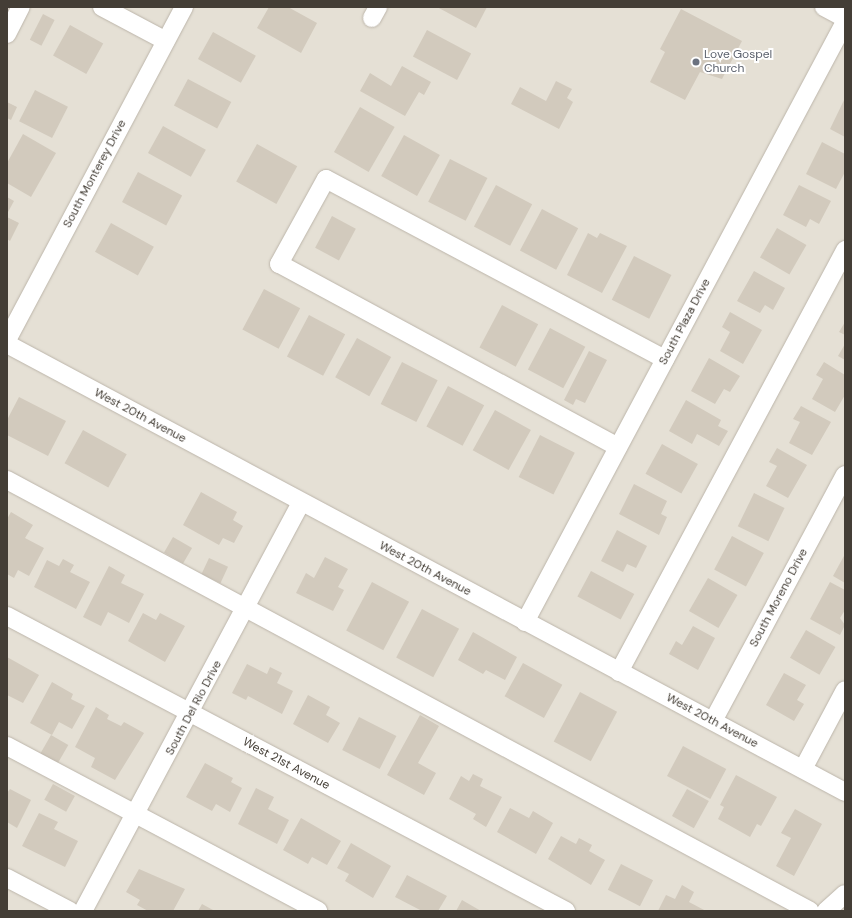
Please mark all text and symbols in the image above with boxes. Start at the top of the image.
place label: Love Gospel Church [704,48,772,76]
marker: Love Gospel Church [691,57,701,67]
street label: South Monterey Drive [60,118,130,230]
street label: South Plaza Drive [656,276,714,368]
street label: West 20th Avenue [92,386,188,446]
street label: West 20th Avenue [377,539,473,599]
street label: South Moreno Drive [747,546,811,650]
street label: South Del Rio Drive [163,658,225,758]
street label: West 20th Avenue [664,691,760,751]
street label: West 21st Avenue [240,735,332,793]

